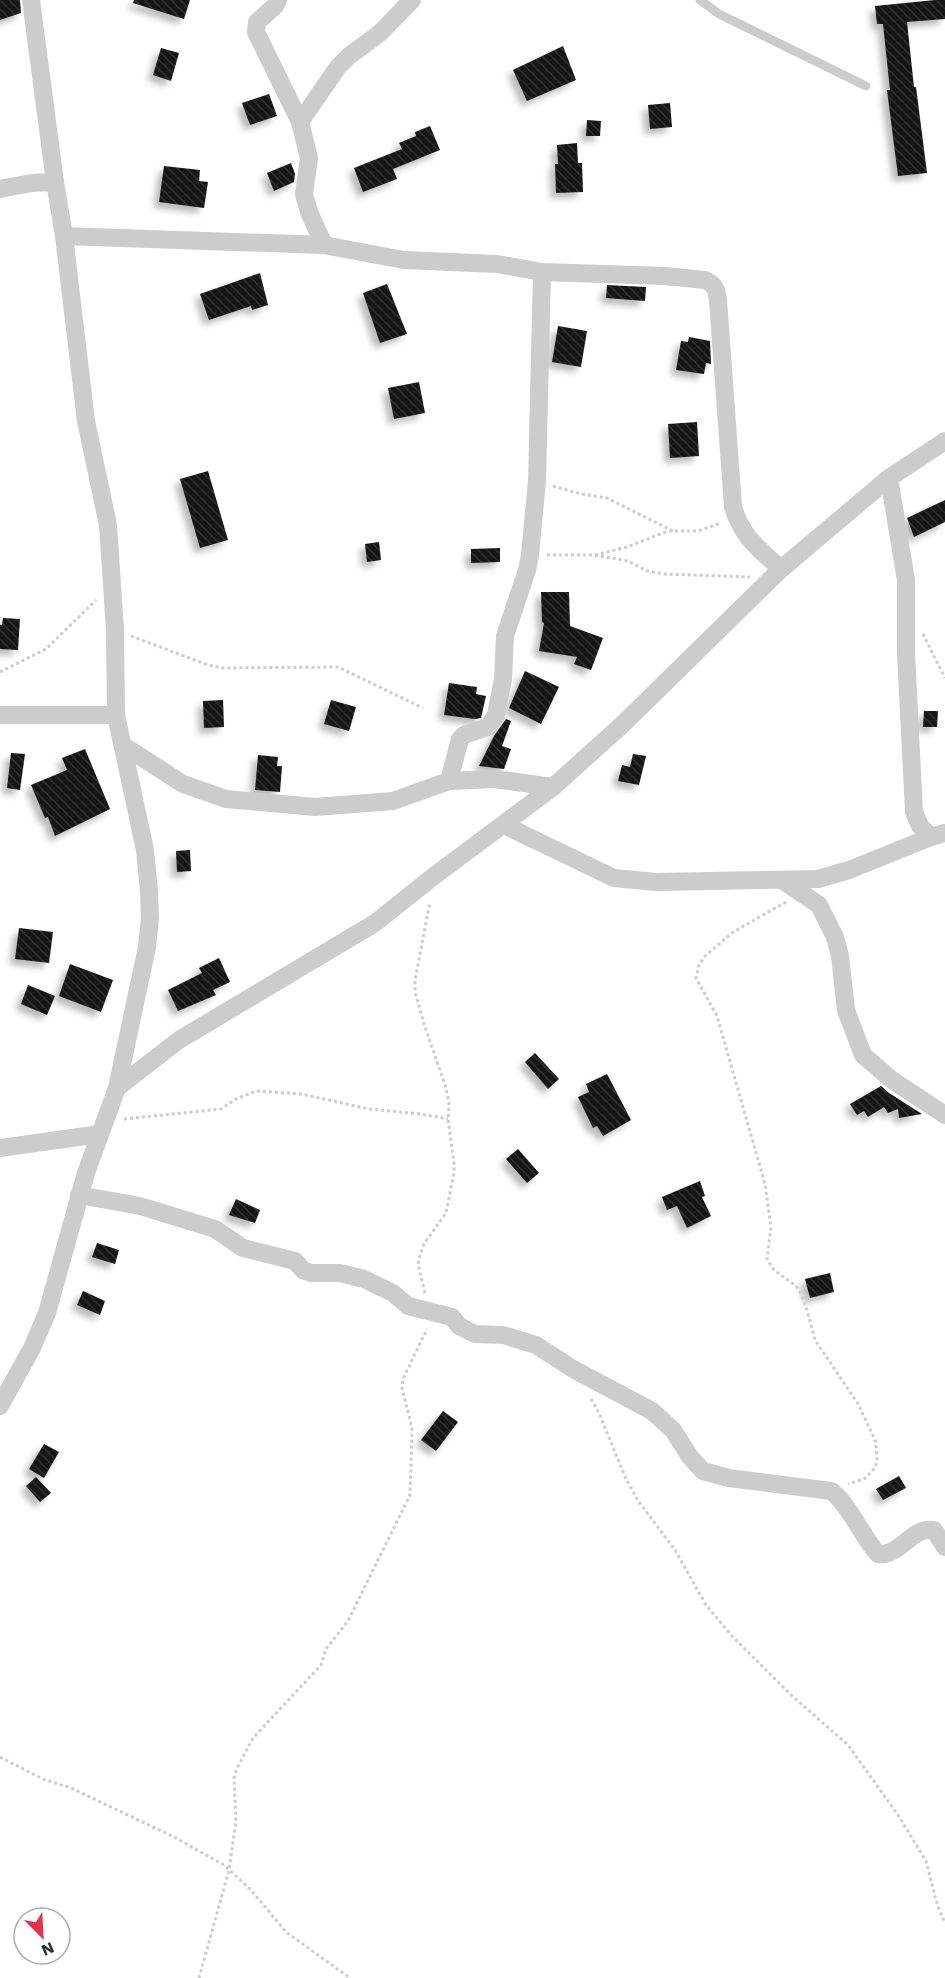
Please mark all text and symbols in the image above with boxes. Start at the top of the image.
north arrow [12,1906,72,1966]
text: N [39,1938,57,1960]

